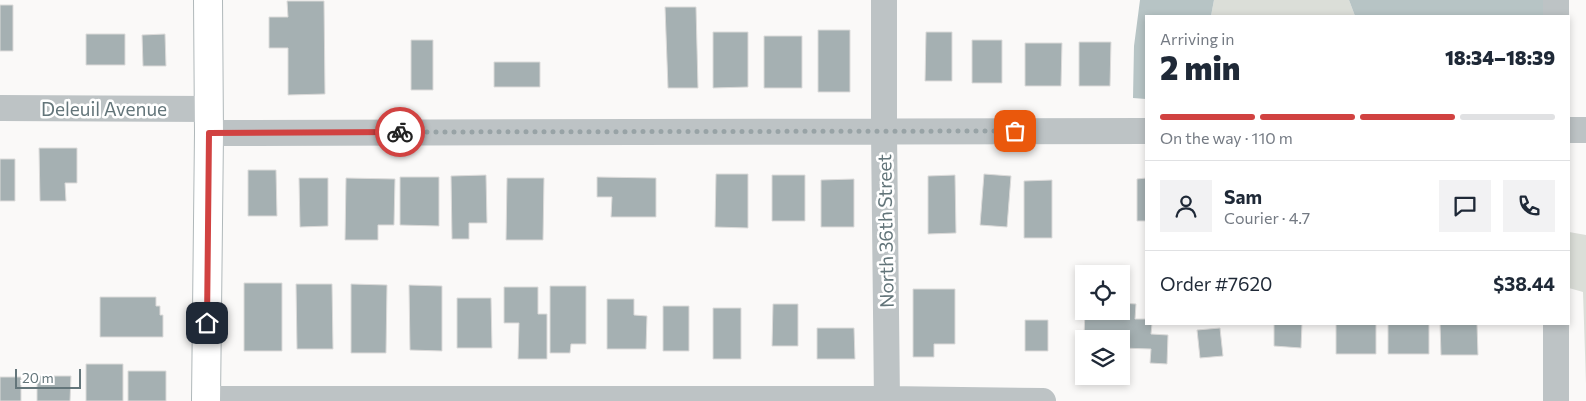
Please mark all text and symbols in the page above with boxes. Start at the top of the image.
text: Arriving in [1160,29,1234,48]
text: 18:34–18:39 [1445,46,1555,69]
text: 2 min [1160,47,1240,87]
street label: Deleuil Avenue [41,97,167,120]
courier [375,107,425,157]
pin [994,110,1036,152]
icon: bag [1001,117,1029,145]
icon: bike [386,118,414,146]
text: On the way · 110 m [1160,128,1293,147]
street label: North 36th Street [872,154,898,308]
button: person [1160,180,1212,232]
button: chat [1439,180,1491,232]
button: phone [1503,180,1555,232]
text: Sam [1224,185,1262,208]
text: Courier · 4.7 [1224,208,1310,227]
map controls [1075,265,1130,385]
button: locate [1075,265,1130,320]
text: Order #7620 [1160,272,1272,295]
text: $38.44 [1493,272,1555,295]
pin [186,302,228,344]
icon: home [193,309,221,337]
button: layers [1075,330,1130,385]
scale bar [15,366,81,389]
text: 20 m [22,369,54,386]

